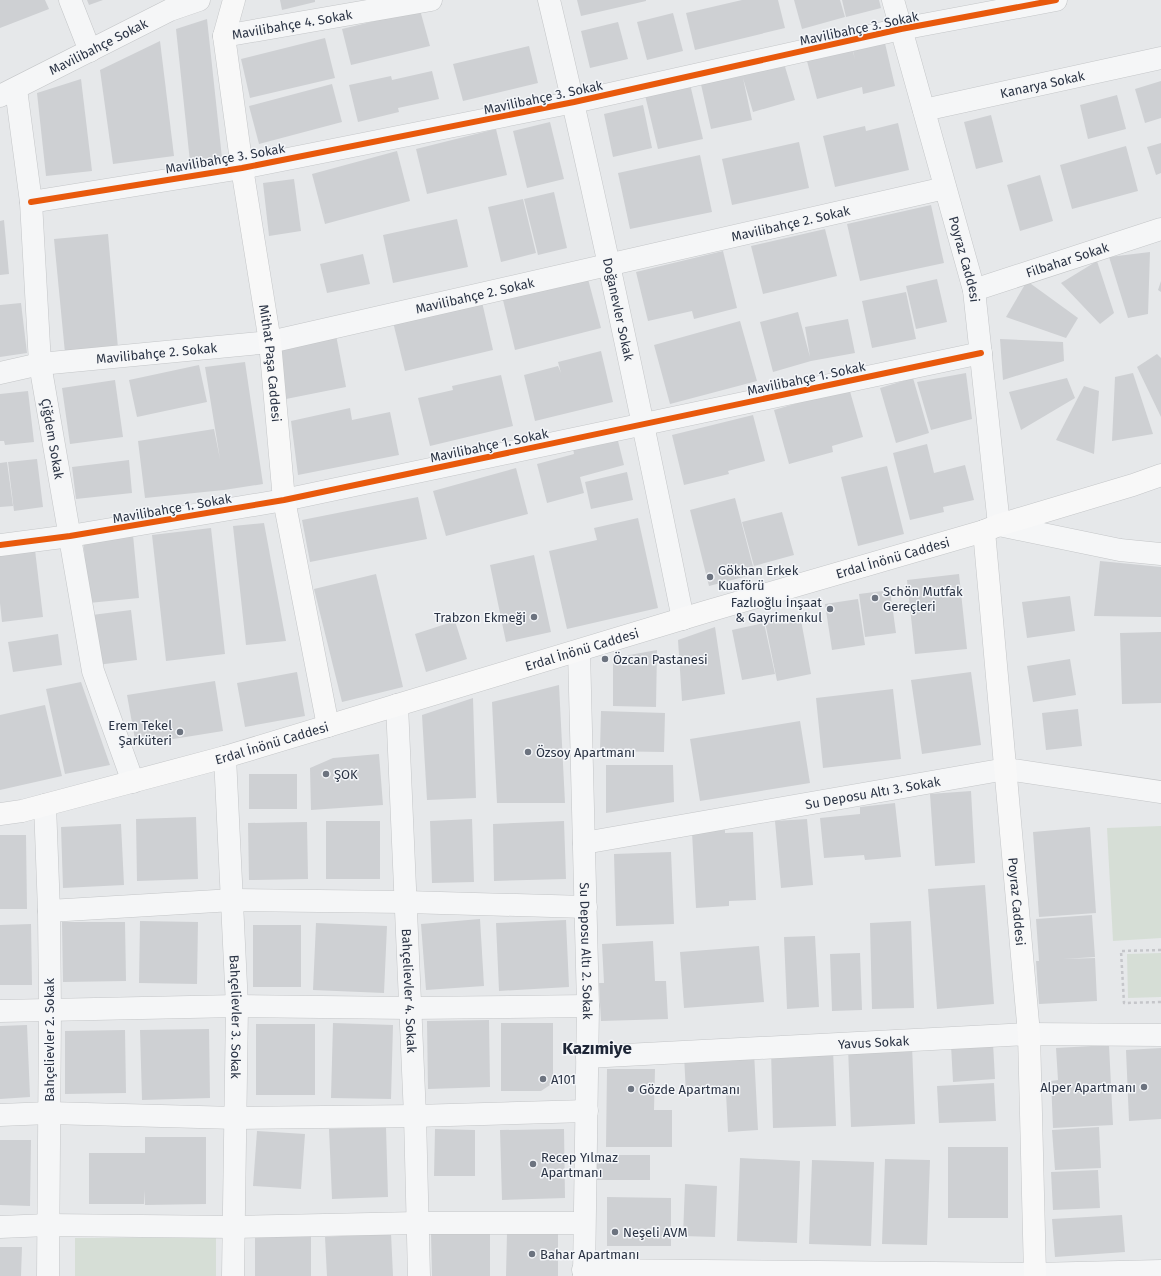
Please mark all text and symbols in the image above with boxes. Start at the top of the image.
street label: Mavilibahçe 4. Sokak [231,7,354,42]
street label: Mavilibahçe 3. Sokak [798,8,920,48]
street label: Mavilibahçe Sokak [47,16,150,78]
street label: Kanarya Sokak [999,68,1086,101]
street label: Mavilibahçe 3. Sokak [482,77,604,117]
street label: Mavilibahçe 3. Sokak [164,141,286,176]
street label: Mavilibahçe 2. Sokak [730,203,852,245]
street label: Poyraz Caddesi [946,215,982,303]
street label: Filbahar Sokak [1024,239,1111,281]
street label: Doğanevler Sokak [600,256,637,362]
street label: Mavilibahçe 2. Sokak [414,275,536,317]
street label: Mithat Paşa Caddesi [256,303,284,423]
street label: Mavilibahçe 2. Sokak [95,340,218,367]
street label: Mavilibahçe 1. Sokak [746,359,867,398]
street label: Çiğdem Sokak [38,397,67,481]
street label: Mavilibahçe 1. Sokak [429,426,550,465]
street label: Mavilibahçe 1. Sokak [112,491,233,526]
street label: Erdal İnönü Caddesi [834,534,951,582]
place label: Gökhan Erkek Kuaförü [718,563,799,593]
marker: Gökhan Erkek Kuaförü [705,572,715,582]
place label: Schön Mutfak Gereçleri [883,584,963,614]
marker: Schön Mutfak Gereçleri [870,593,880,603]
place label: Fazlıoğlu İnşaat & Gayrimenkul [731,595,822,625]
marker: Fazlıoğlu İnşaat & Gayrimenkul [825,604,835,614]
place label: Trabzon Ekmeği [434,610,526,625]
marker: Trabzon Ekmeği [529,612,539,622]
street label: Erdal İnönü Caddesi [523,625,641,674]
place label: Özcan Pastanesi [613,651,708,667]
marker: Özcan Pastanesi [600,654,610,664]
place label: Erem Tekel Şarküteri [108,718,172,748]
street label: Erdal İnönü Caddesi [213,719,330,767]
marker: Erem Tekel Şarküteri [175,727,185,737]
place label: Özsoy Apartmanı [536,744,635,760]
marker: Özsoy Apartmanı [523,747,533,757]
place label: ŞOK [334,767,358,782]
marker: ŞOK [321,769,331,779]
street label: Su Deposu Altı 3. Sokak [804,774,942,812]
street label: Poyraz Caddesi [1005,857,1028,946]
street label: Su Deposu Altı 2. Sokak [577,882,595,1020]
street label: Bahçelievler 4. Sokak [399,928,419,1054]
street label: Bahçelievler 3. Sokak [227,954,244,1079]
street label: Bahçelievler 2. Sokak [42,978,57,1102]
street label: Yavus Sokak [838,1033,910,1052]
district label: Kazımiye [562,1038,632,1059]
place label: A101 [551,1072,576,1087]
marker: A101 [538,1074,548,1084]
place label: Alper Apartmanı [1040,1080,1136,1095]
place label: Gözde Apartmanı [639,1082,740,1097]
marker: Alper Apartmanı [1139,1082,1149,1092]
marker: Gözde Apartmanı [626,1084,636,1094]
place label: Recep Yılmaz Apartmanı [541,1150,618,1180]
marker: Recep Yılmaz Apartmanı [528,1159,538,1169]
place label: Neşeli AVM [623,1225,688,1240]
marker: Neşeli AVM [610,1227,620,1237]
place label: Bahar Apartmanı [540,1247,639,1262]
marker: Bahar Apartmanı [527,1249,537,1259]

